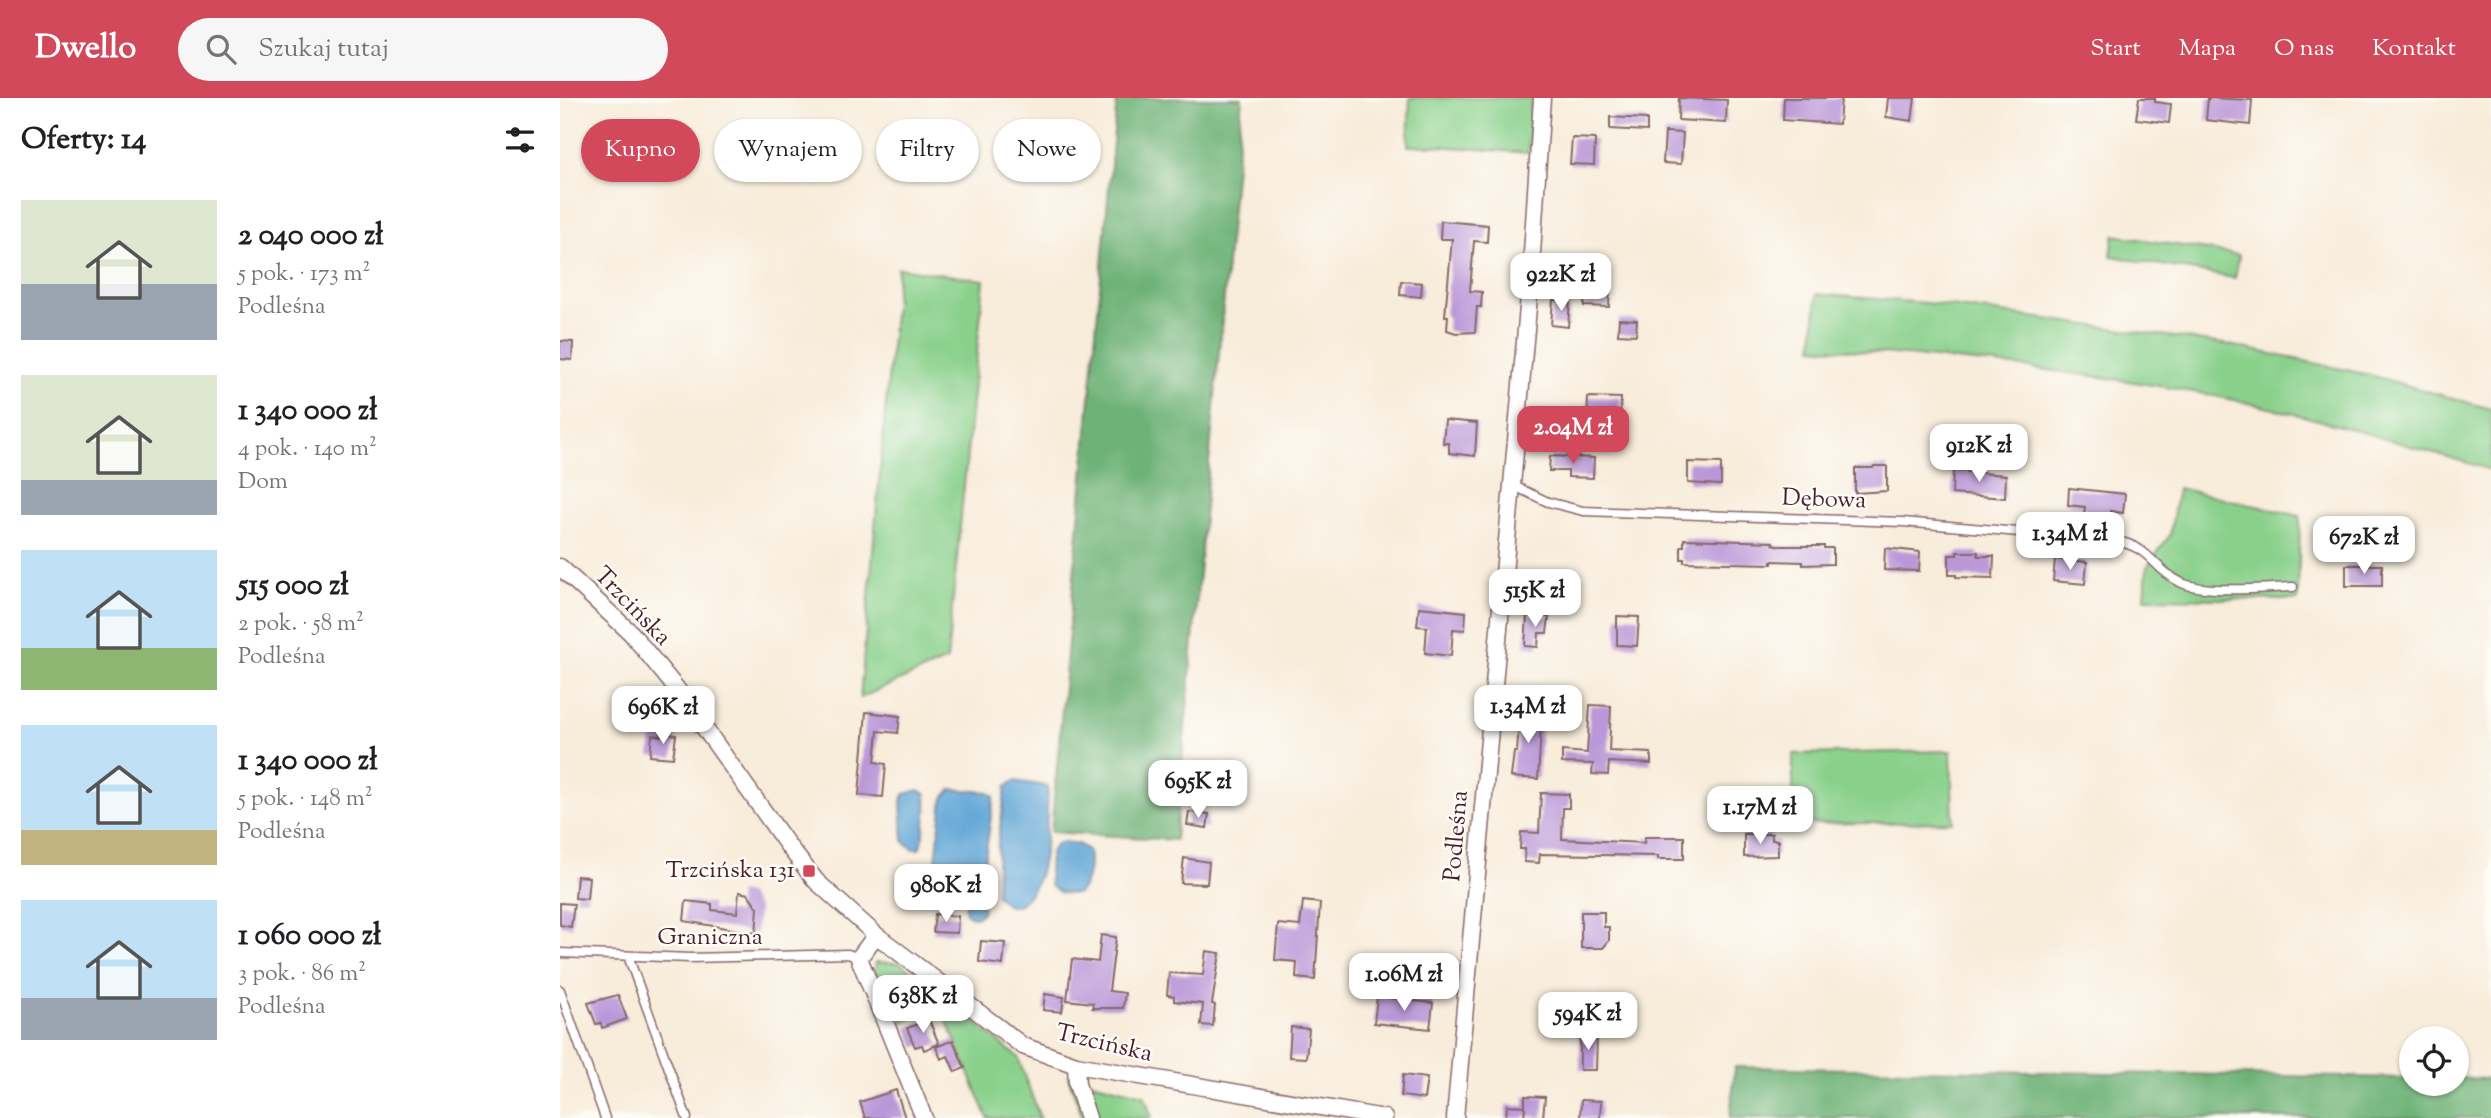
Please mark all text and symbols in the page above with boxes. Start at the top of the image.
search box [178,18,668,81]
text: Dwello [35,25,136,73]
icon: search [202,30,240,68]
text: Szukaj tutaj [258,31,389,68]
text: Start [2090,32,2141,66]
text: Mapa [2179,32,2236,66]
text: O nas [2274,32,2334,66]
text: Kontakt [2372,32,2456,66]
text: Oferty: 14 [21,119,146,162]
chip: Kupno [581,119,700,182]
chip: Wynajem [714,119,862,182]
chip: Filtry [876,119,979,182]
chip: Nowe [993,119,1101,182]
icon: filters [501,121,539,159]
text: 2 040 000 zł [238,215,384,258]
icon: home [77,228,161,312]
pin: 922K zł [1496,254,1626,313]
text: 5 pok. · 173 m² [238,258,370,291]
text: 922K zł [1526,259,1596,292]
text: Podleśna [238,291,326,324]
text: 1 340 000 zł [238,390,378,433]
icon: home [77,403,161,487]
pin: 2.04M zł [1501,406,1645,466]
text: 2.04M zł [1533,412,1613,445]
pin: 912K zł [1914,424,2044,484]
text: 912K zł [1946,430,2012,463]
text: 4 pok. · 140 m² [238,433,377,466]
text: Dom [238,466,288,499]
street label: Dębowa [1781,482,1867,518]
pin: 1.34M zł [1998,512,2142,572]
pin: 672K zł [2299,517,2429,576]
text: 1.34M zł [2032,518,2108,551]
text: 672K zł [2329,522,2399,555]
street label: Trzcińska [586,560,678,654]
text: 515 000 zł [238,565,349,608]
pin: 515K zł [1470,570,1600,629]
text: 515K zł [1505,575,1565,608]
icon: home [77,578,161,662]
text: 2 pok. · 58 m² [238,608,364,641]
text: Podleśna [238,641,326,674]
pin: 696K zł [598,686,728,746]
pin: 1.34M zł [1456,686,1600,745]
text: 1.34M zł [1490,691,1566,724]
text: 696K zł [628,692,698,725]
text: 1 340 000 zł [238,740,378,783]
icon: home [77,753,161,837]
pin: 695K zł [1133,760,1263,820]
text: 695K zł [1164,766,1232,799]
text: 5 pok. · 148 m² [238,783,373,816]
pin: 1.17M zł [1688,786,1832,846]
street label: Podleśna [1436,789,1478,883]
text: 1.17M zł [1723,792,1797,825]
text: Podleśna [238,816,326,849]
place label: Trzcińska 131 [666,854,795,888]
marker: Trzcińska 131 [801,863,817,879]
pin: 980K zł [881,864,1011,924]
text: 980K zł [910,870,982,903]
text: 1 060 000 zł [238,915,381,958]
street label: Graniczna [657,921,763,955]
icon: home [77,928,161,1012]
pin: 1.06M zł [1332,954,1476,1013]
text: 3 pok. · 86 m² [238,958,366,991]
text: 1.06M zł [1365,959,1443,992]
pin: 638K zł [858,976,988,1035]
text: 638K zł [889,981,957,1014]
text: Podleśna [238,991,326,1024]
pin: 594K zł [1523,992,1653,1052]
text: 594K zł [1554,998,1622,1031]
street label: Trzcińska [1052,1016,1156,1072]
map controls [2399,1026,2469,1096]
button: locate [2399,1026,2469,1096]

